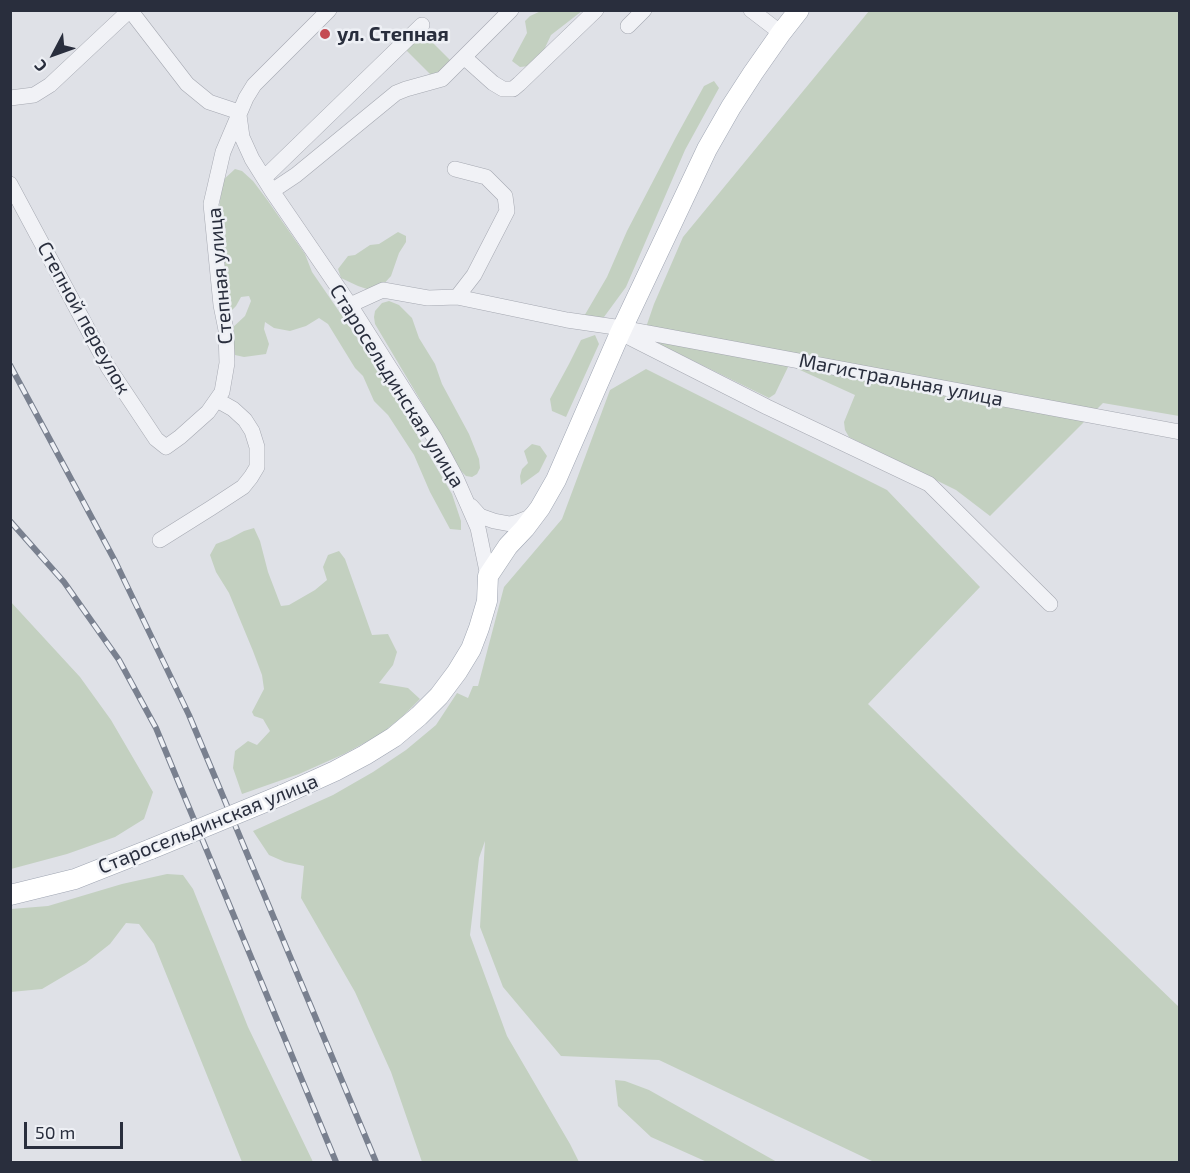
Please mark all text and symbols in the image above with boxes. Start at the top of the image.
place label: ул. Степная [337,22,449,46]
north arrow [24,24,84,84]
marker: ул. Степная [318,27,332,41]
text: С [30,56,50,76]
street label: Степная улица [202,207,238,345]
street label: Степной переулок [32,238,136,398]
street label: Старосельдинская улица [324,280,470,492]
street label: Магистральная улица [797,348,1005,412]
street label: Старосельдинская улица [94,769,322,879]
scale bar [27,1110,126,1148]
text: 50 m [35,1121,75,1143]

